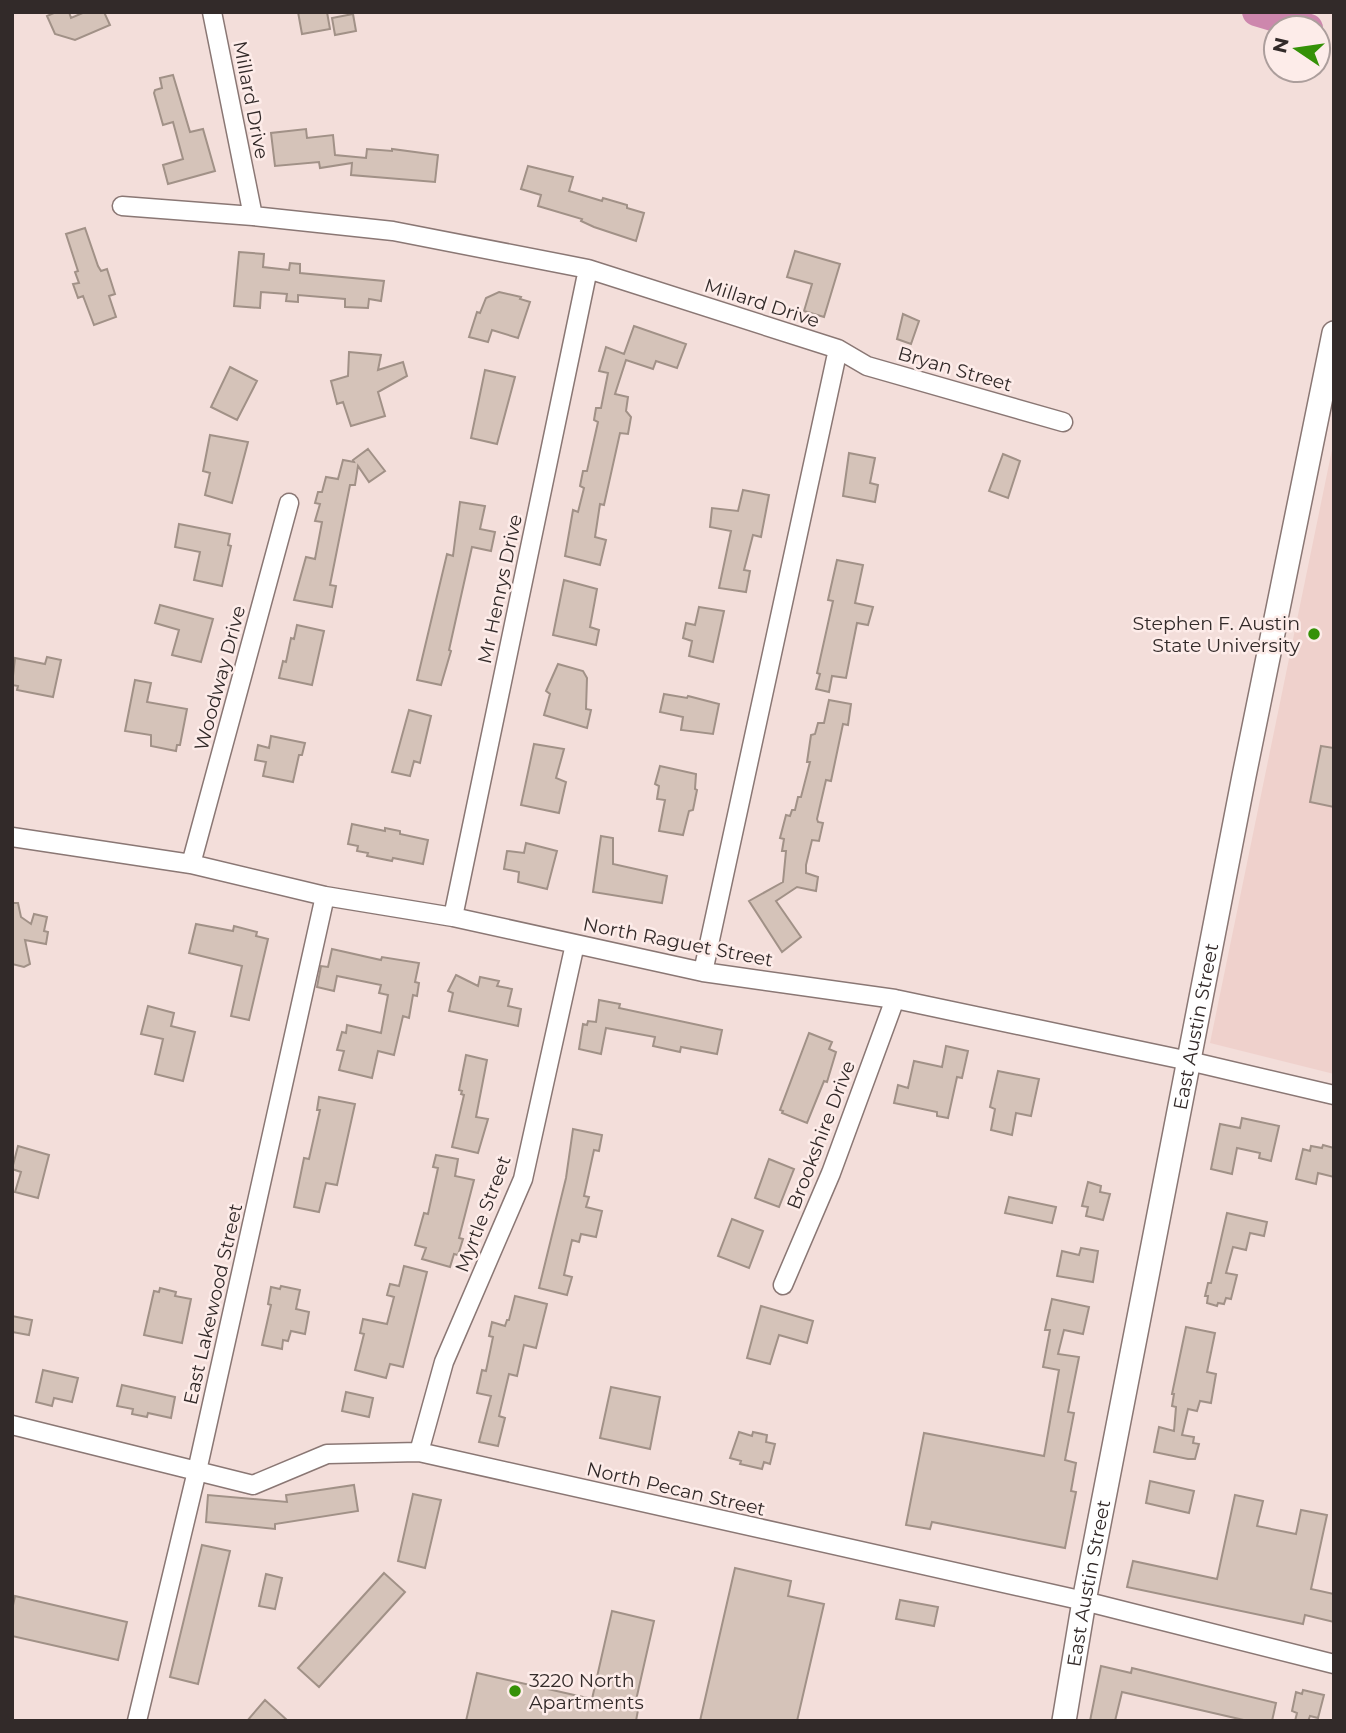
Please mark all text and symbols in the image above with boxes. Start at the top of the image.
north arrow [1262,14,1332,84]
text: N [1268,35,1294,55]
street label: Millard Drive [228,39,274,161]
street label: Millard Drive [702,274,822,332]
street label: Bryan Street [895,342,1015,396]
street label: Mr Henrys Drive [473,512,527,666]
street label: Woodway Drive [190,603,250,753]
place label: Stephen F. Austin State University [1132,612,1301,657]
marker: Stephen F. Austin State University [1306,626,1322,642]
street label: North Raguet Street [581,912,775,972]
street label: East Austin Street [1168,941,1223,1112]
street label: Brookshire Drive [782,1057,860,1213]
street label: Myrtle Street [450,1152,516,1276]
street label: East Lakewood Street [179,1201,247,1407]
street label: North Pecan Street [584,1457,768,1521]
street label: East Austin Street [1062,1497,1115,1668]
place label: 3220 North Apartments [529,1669,644,1714]
marker: 3220 North Apartments [507,1683,523,1699]

